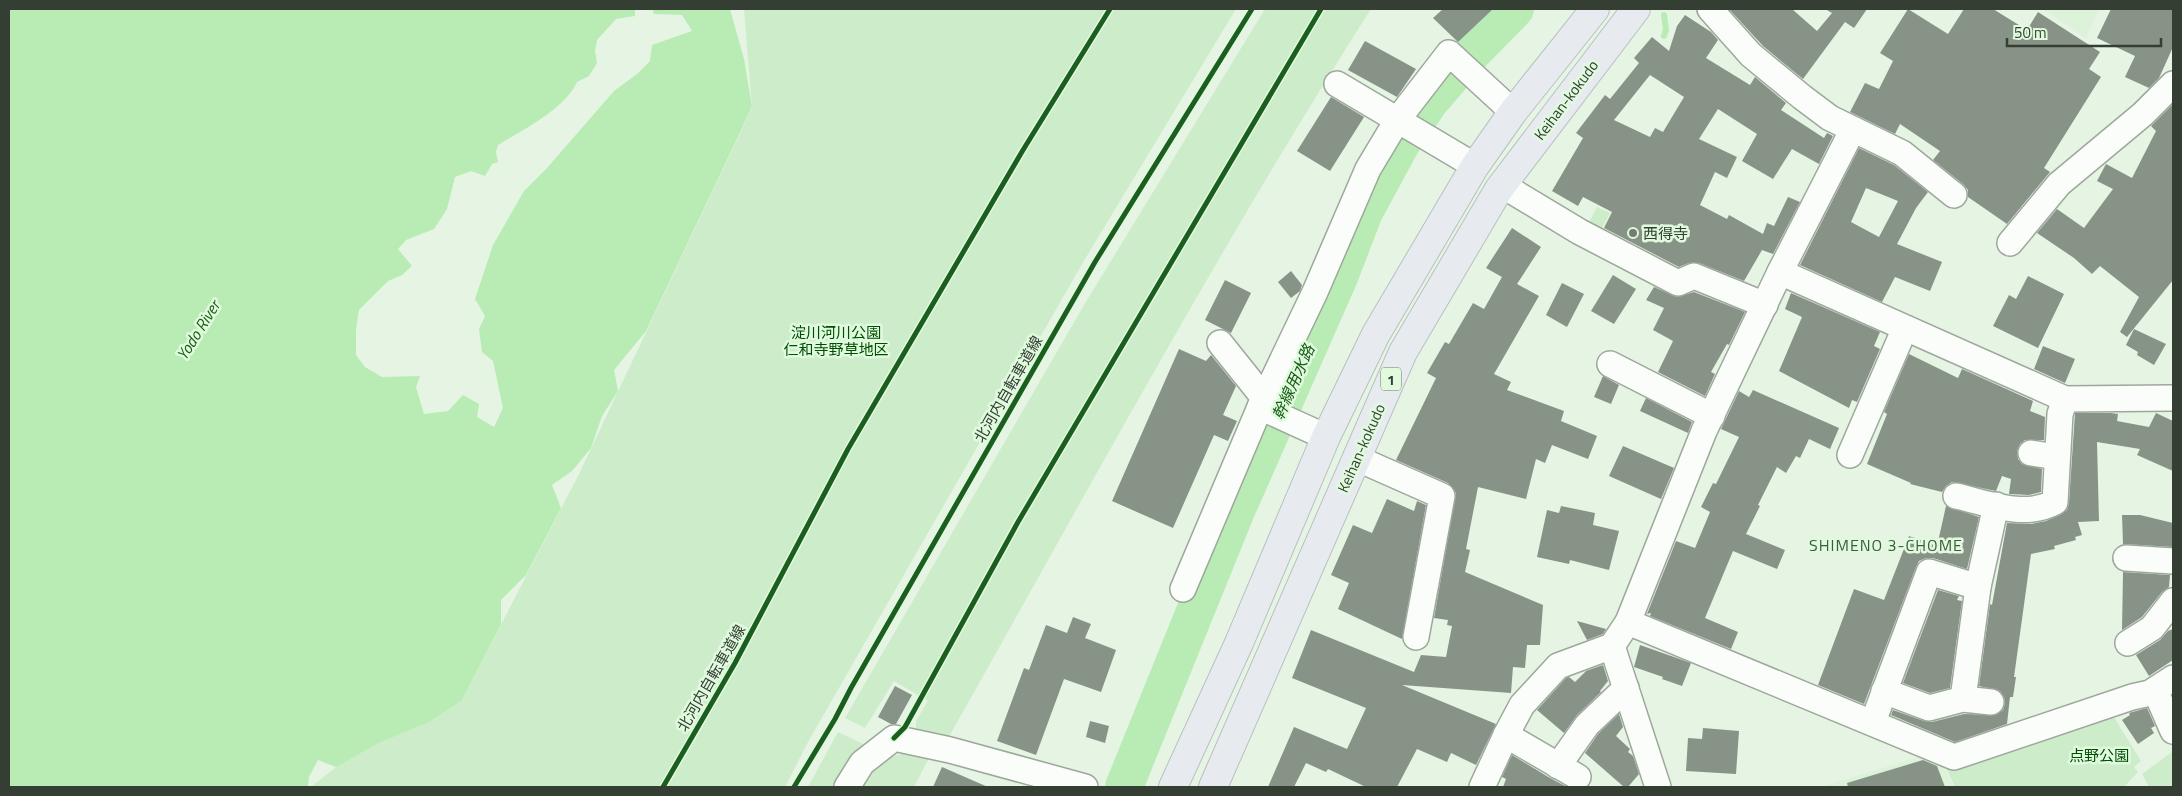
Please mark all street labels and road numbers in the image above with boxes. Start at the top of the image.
street label: Keihan-kokudo [1528,55,1604,145]
street label: 北河内自転車道線 [968,331,1048,447]
road number: 1 [1381,368,1401,390]
street label: Keihan-kokudo [1331,400,1391,496]
street label: 北河内自転車道線 [671,620,751,736]

